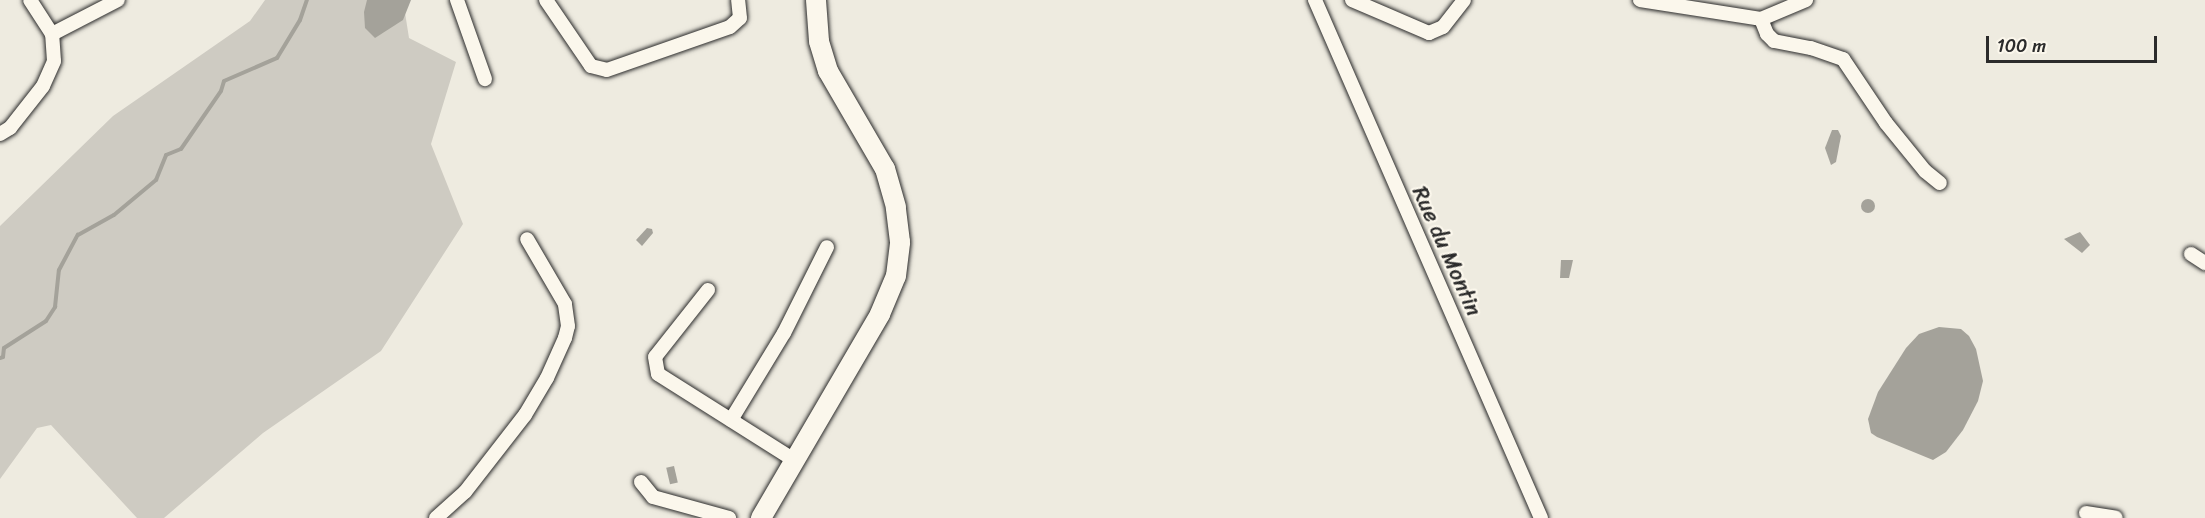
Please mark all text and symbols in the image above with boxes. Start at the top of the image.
scale bar [1989,24,2160,62]
text: 100 m [1997,30,2046,62]
street label: Rue du Montin [1406,182,1488,320]

